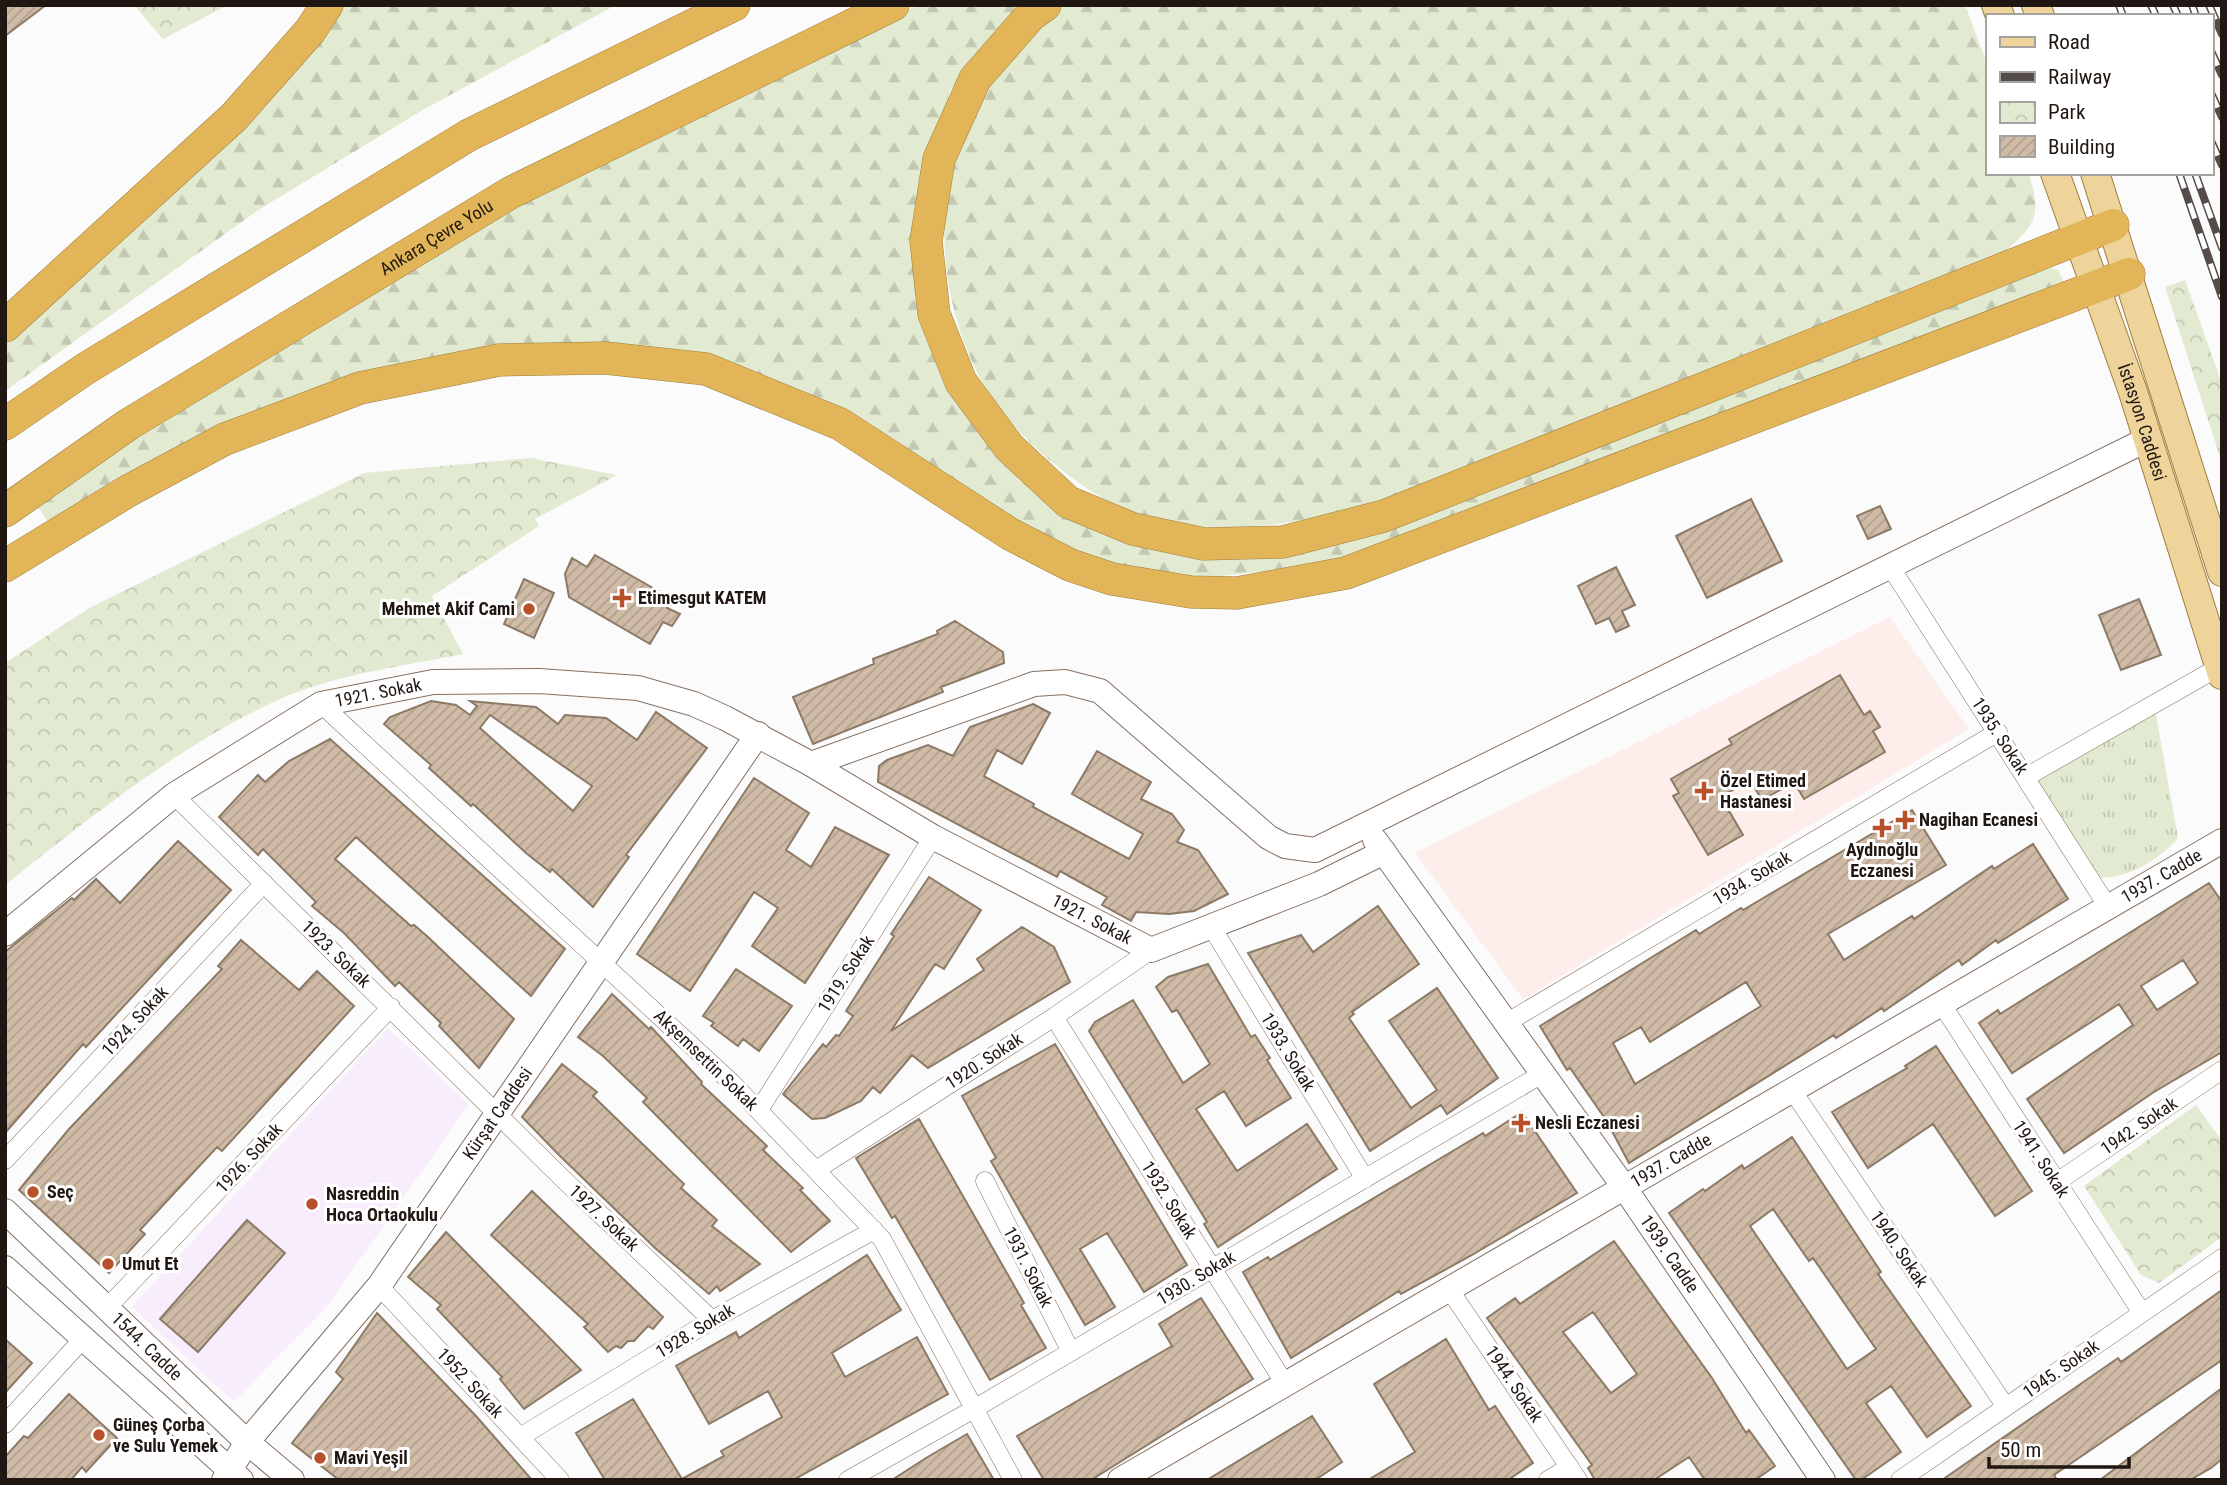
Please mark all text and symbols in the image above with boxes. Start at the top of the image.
legend [1986,14,2213,175]
text: Road [2048,30,2090,54]
text: Railway [2048,65,2111,89]
text: Park [2048,100,2086,124]
text: Building [2048,135,2115,159]
street label: Ankara Çevre Yolu [376,195,497,280]
street label: İstasyon Caddesi [2114,361,2171,483]
place label: Etimesgut KATEM [638,587,767,608]
marker: Etimesgut KATEM [612,588,632,608]
place label: Mehmet Akif Cami [382,598,515,619]
marker: Mehmet Akif Cami [521,601,537,617]
street label: 1921. Sokak [333,674,423,711]
street label: 1935. Sokak [1968,693,2033,778]
place label: Özel Etimed Hastanesi [1720,770,1806,812]
marker: Özel Etimed Hastanesi [1694,781,1714,801]
place label: Nagihan Ecanesi [1919,809,2038,830]
marker: Nagihan Ecanesi [1897,812,1913,828]
marker: Aydınoğlu Eczanesi [1874,820,1890,836]
place label: Aydınoğlu Eczanesi [1846,839,1918,881]
street label: 1937. Cadde [2117,844,2205,907]
street label: 1934. Sokak [1709,846,1795,909]
street label: 1921. Sokak [1048,889,1136,948]
street label: 1923. Sokak [298,916,375,992]
street label: 1919. Sokak [813,931,878,1016]
street label: 1924. Sokak [97,981,172,1060]
street label: Akşemsettin Sokak [650,1005,763,1114]
street label: 1933. Sokak [1257,1009,1320,1095]
street label: 1920. Sokak [941,1028,1026,1093]
street label: Kürşat Caddesi [458,1063,536,1164]
street label: 1942. Sokak [2097,1092,2181,1159]
place label: Nesli Eczanesi [1535,1112,1640,1133]
marker: Nesli Eczanesi [1513,1115,1529,1131]
street label: 1941. Sokak [2009,1116,2074,1201]
street label: 1926. Sokak [211,1118,286,1197]
street label: 1937. Cadde [1627,1128,1715,1192]
street label: 1932. Sokak [1137,1157,1202,1242]
street label: 1927. Sokak [565,1180,644,1255]
place label: Seç [47,1181,74,1202]
place label: Nasreddin Hoca Ortaokulu [326,1183,438,1225]
marker: Seç [25,1184,41,1200]
marker: Nasreddin Hoca Ortaokulu [304,1196,320,1212]
street label: 1940. Sokak [1866,1207,1933,1291]
street label: 1939. Cadde [1636,1211,1704,1297]
street label: 1931. Sokak [999,1223,1058,1311]
street label: 1930. Sokak [1153,1246,1239,1309]
place label: Umut Et [122,1253,179,1274]
marker: Umut Et [100,1256,116,1272]
street label: 1928. Sokak [652,1299,738,1362]
street label: 1544. Cadde [107,1307,187,1385]
street label: 1945. Sokak [2019,1335,2103,1402]
street label: 1944. Sokak [1481,1342,1548,1426]
street label: 1952. Sokak [433,1343,508,1422]
place label: Güneş Çorba ve Sulu Yemek [113,1414,219,1456]
scale bar [1989,1426,2129,1470]
marker: Güneş Çorba ve Sulu Yemek [91,1427,107,1443]
text: 50 m [2000,1438,2041,1462]
place label: Mavi Yeşil [334,1447,408,1468]
marker: Mavi Yeşil [312,1450,328,1466]

